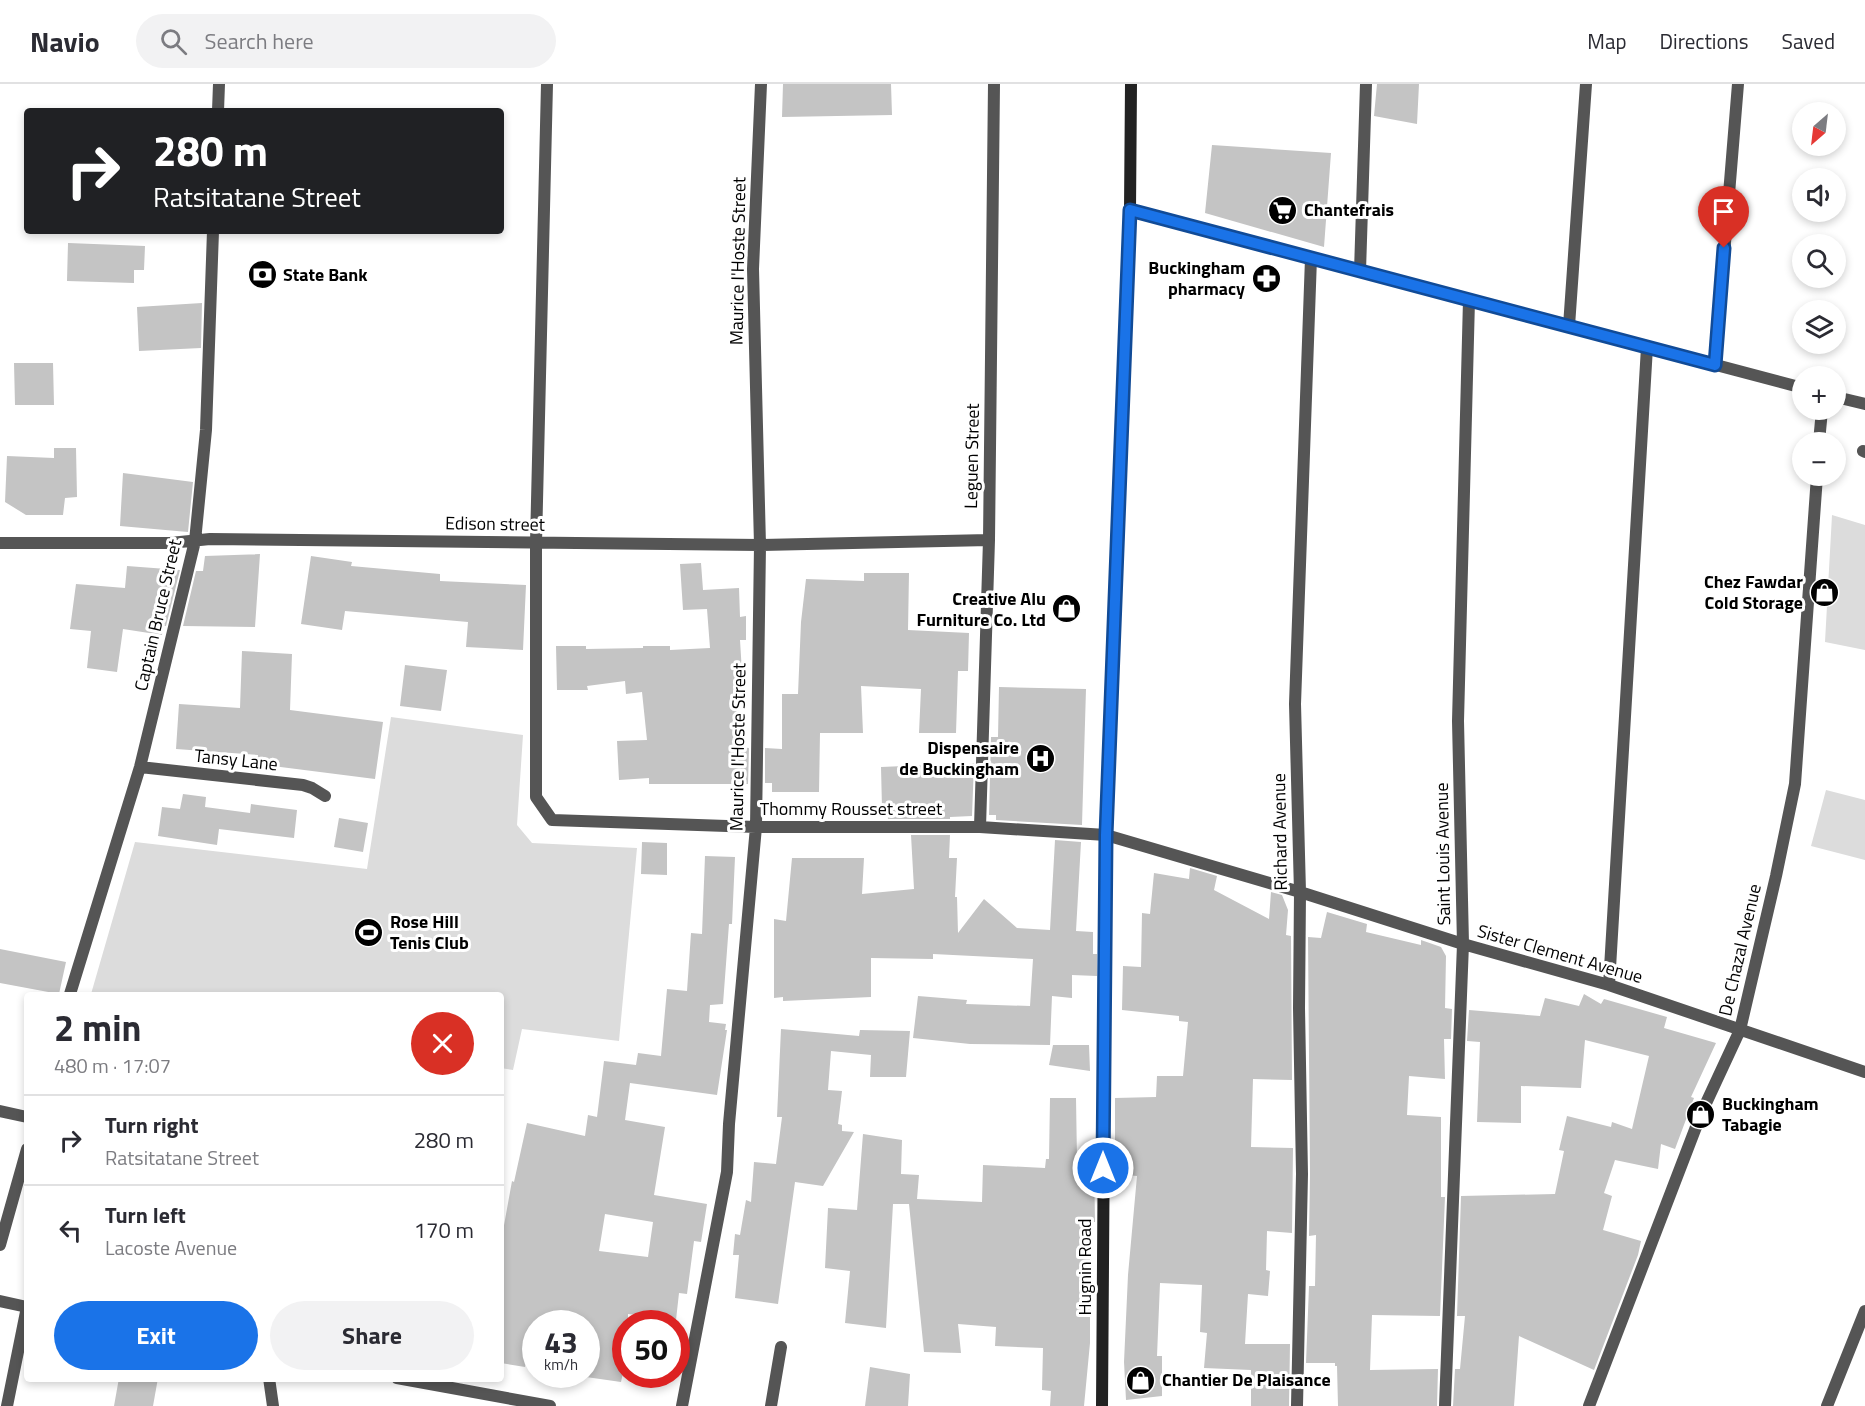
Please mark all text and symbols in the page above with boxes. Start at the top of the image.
search box [136,14,556,68]
text: Navio [30,20,100,63]
text: Search here [205,24,314,58]
icon: search [157,25,190,58]
text: Map [1587,25,1627,57]
text: Directions [1660,25,1749,57]
text: Saved [1782,25,1835,57]
north arrow [1792,102,1846,156]
map controls [1792,102,1846,486]
text: 280 m [153,118,268,182]
icon: right [54,132,132,210]
button: sound [1792,168,1846,222]
text: Ratsitatane Street [153,176,361,217]
street label: Maurice I'Hoste Street [723,176,752,345]
pin [1698,186,1749,248]
supermarket icon: Chantefrais [1267,194,1299,226]
icon: arrive [1707,195,1740,228]
place label: Chantefrais [1304,196,1394,223]
button: search [1792,234,1846,288]
place label: Buckingham pharmacy [1148,254,1245,302]
bank icon: State Bank [246,259,278,291]
place label: State Bank [283,261,368,288]
pharmacy icon: Buckingham pharmacy [1250,262,1282,294]
button: layers [1792,300,1846,354]
button: + [1792,366,1846,420]
street label: Leguen Street [957,402,986,509]
button: − [1792,432,1846,486]
street label: Edison street [445,509,546,538]
street label: Captain Bruce Street [127,536,188,694]
place label: Chez Fawdar Cold Storage [1704,568,1803,616]
shop icon: Chez Fawdar Cold Storage [1808,576,1840,608]
place label: Creative Alu Furniture Co. Ltd [917,585,1046,633]
shop icon: Creative Alu Furniture Co. Ltd [1051,593,1083,625]
street label: Maurice I'Hoste Street [723,662,752,831]
place label: Dispensaire de Buckingham [899,734,1019,782]
street label: Tansy Lane [193,742,279,777]
hospital icon: Dispensaire de Buckingham [1024,742,1056,774]
street label: Richard Avenue [1265,773,1294,891]
street label: Saint Louis Avenue [1428,782,1457,926]
street label: Thommy Rousset street [760,795,943,822]
street label: De Chazal Avenue [1711,881,1768,1019]
place label: Rose Hill Tenis Club [390,908,469,956]
sports icon: Rose Hill Tenis Club [353,916,385,948]
street label: Sister Clement Avenue [1474,917,1646,990]
text: 2 min [54,1000,141,1055]
button: close [411,1012,474,1075]
text: 480 m · 17:07 [54,1050,171,1081]
place label: Buckingham Tabagie [1722,1090,1819,1138]
shop icon: Buckingham Tabagie [1685,1098,1717,1130]
text: Turn right [105,1108,199,1142]
text: 280 m [414,1123,474,1157]
icon: right [54,1124,87,1157]
position arrow [1071,1136,1135,1200]
text: Ratsitatane Street [105,1142,259,1173]
text: Turn left [105,1198,186,1232]
text: 170 m [414,1213,474,1247]
icon: left [54,1214,87,1247]
street label: Hugnin Road [1071,1218,1098,1316]
text: Lacoste Avenue [105,1232,237,1263]
button: Exit [54,1301,258,1370]
button: Share [270,1301,474,1370]
speed limit sign: 50 [612,1310,690,1388]
text: 43 [544,1319,578,1365]
text: km/h [544,1353,578,1376]
shop icon: Chantier De Plaisance [1125,1364,1157,1396]
place label: Chantier De Plaisance [1162,1366,1331,1393]

